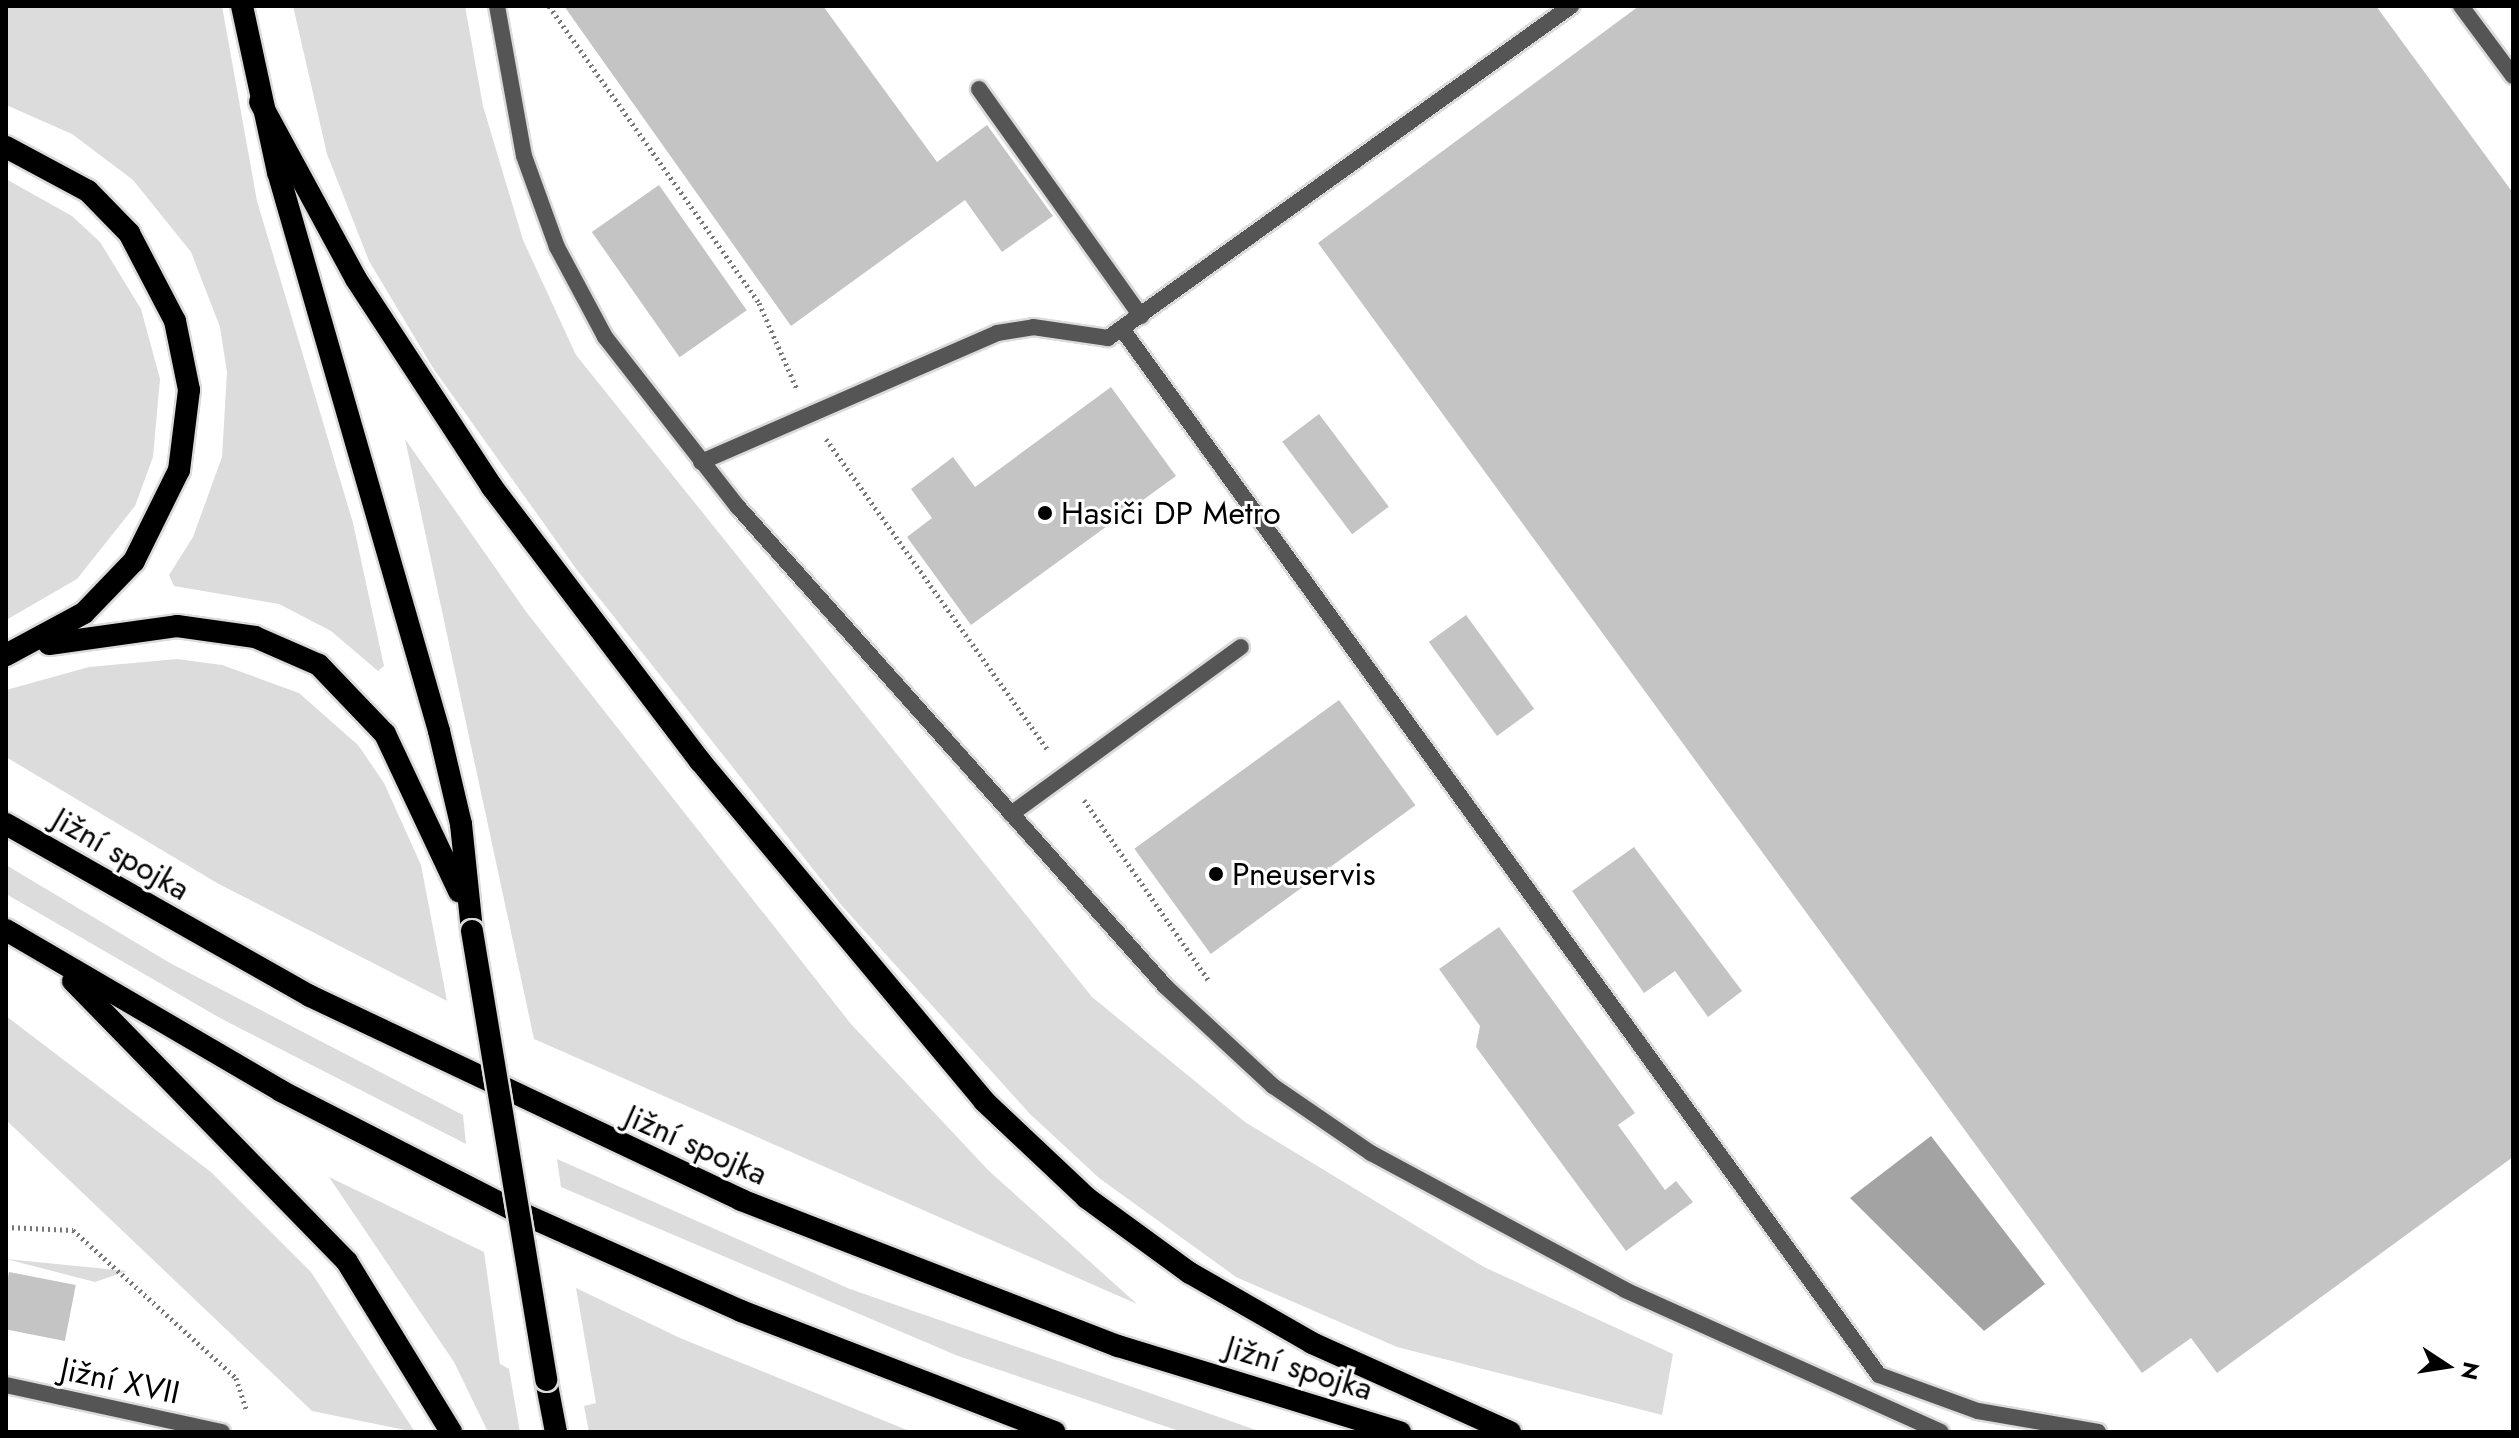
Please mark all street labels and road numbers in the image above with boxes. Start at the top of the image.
street label: Jižní spojka [46,799,196,909]
street label: Jižní spojka [619,1097,773,1193]
street label: Jižní spojka [1221,1327,1377,1409]
street label: Jižní XVII [57,1350,183,1412]

